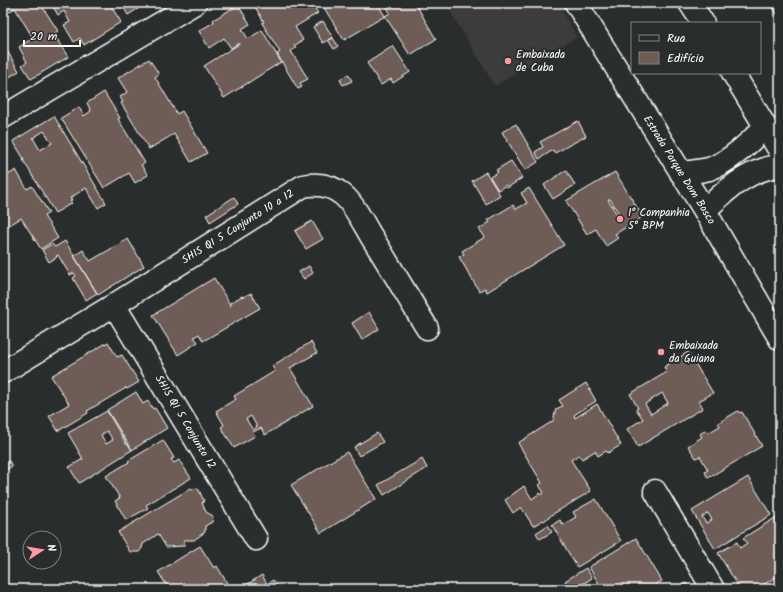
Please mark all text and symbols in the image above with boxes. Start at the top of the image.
scale bar [24,22,80,48]
legend [631,22,761,74]
text: 20 m [30,27,58,46]
text: Rua [667,29,686,48]
place label: Embaixada de Cuba [516,46,565,77]
text: Edifício [667,49,704,68]
marker: Embaixada de Cuba [503,56,513,66]
street label: Estrada Parque Dom Bosco [638,112,720,228]
street label: SHIS QI 5 Conjunto 10 a 12 [178,185,298,269]
place label: 1° Companhia 5° BPM [628,204,690,235]
marker: 1° Companhia 5° BPM [615,214,625,224]
place label: Embaixada da Guiana [669,337,718,368]
marker: Embaixada da Guiana [656,347,666,357]
street label: SHIS QI 5 Conjunto 12 [150,372,220,472]
north arrow [22,530,62,570]
text: N [41,543,60,553]

